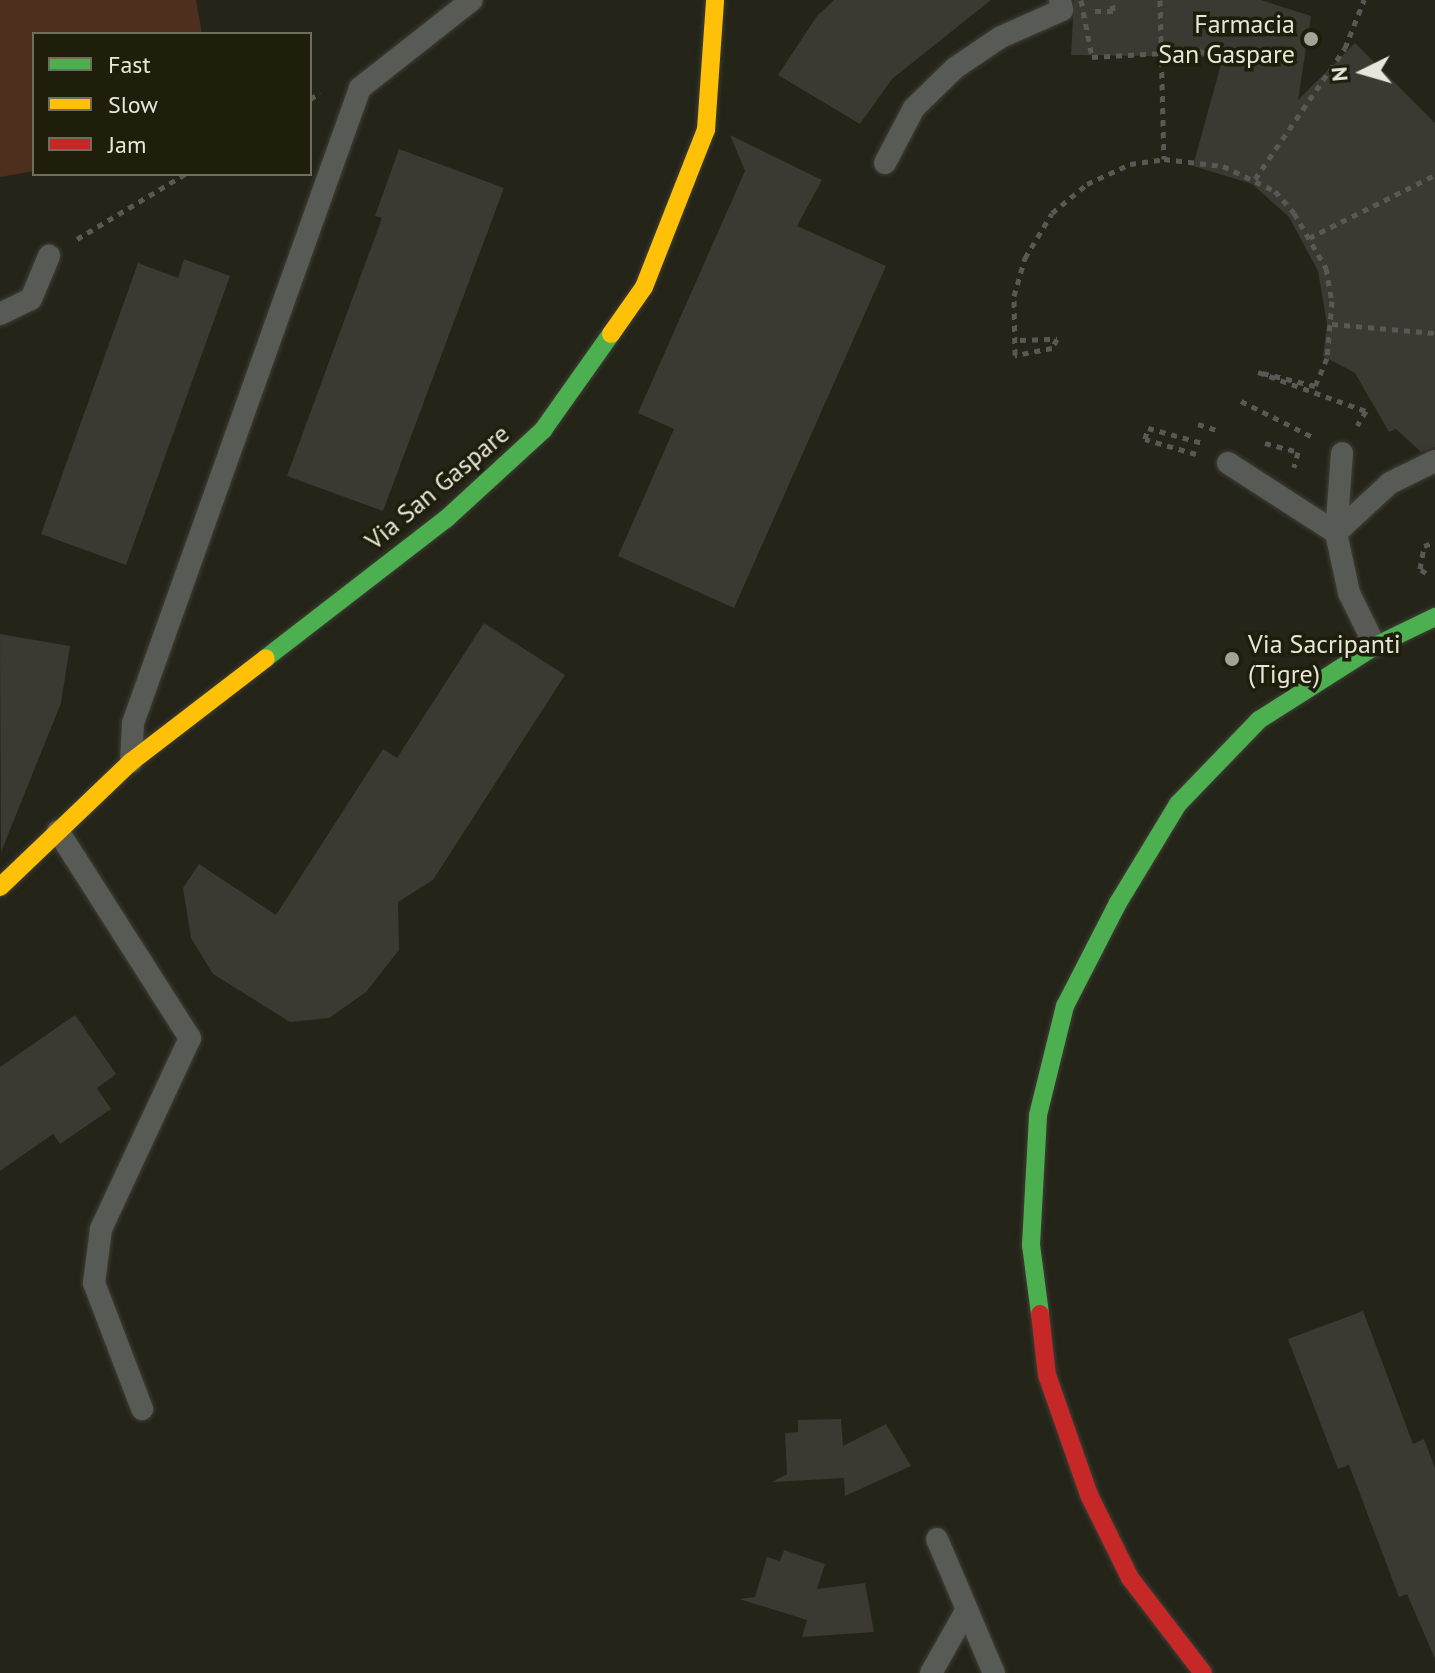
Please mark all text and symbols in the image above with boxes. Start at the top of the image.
place label: Farmacia San Gaspare [1158,8,1295,70]
marker: Farmacia San Gaspare [1302,30,1320,48]
legend [32,32,312,176]
north arrow [1323,32,1403,112]
text: Fast [108,49,151,80]
text: N [1325,66,1354,83]
text: Slow [108,89,158,120]
text: Jam [108,129,146,160]
street label: Via San Gaspare [359,418,515,556]
place label: Via Sacripanti (Tigre) [1248,628,1401,690]
marker: Via Sacripanti (Tigre) [1223,650,1241,668]

